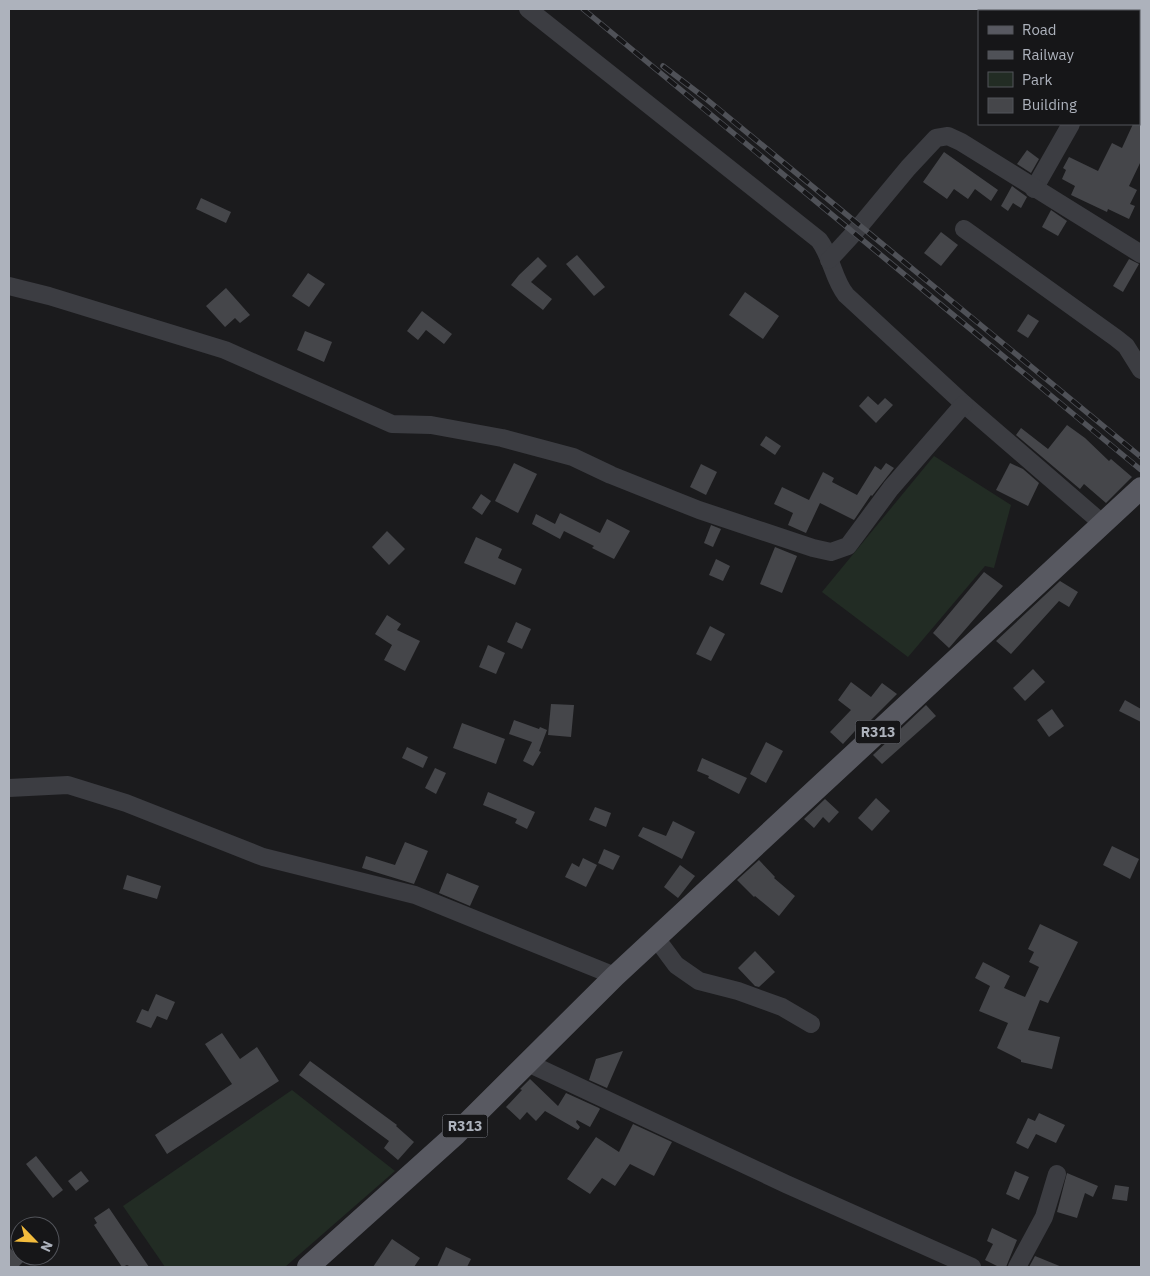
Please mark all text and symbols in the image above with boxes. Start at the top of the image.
legend [978,10,1140,125]
text: Road [1022,20,1057,39]
text: Railway [1022,45,1075,64]
text: Park [1022,70,1052,89]
text: Building [1022,95,1077,114]
road number: R313 [856,720,900,744]
road number: R313 [442,1114,488,1138]
north arrow [10,1216,60,1266]
text: N [37,1238,57,1255]

